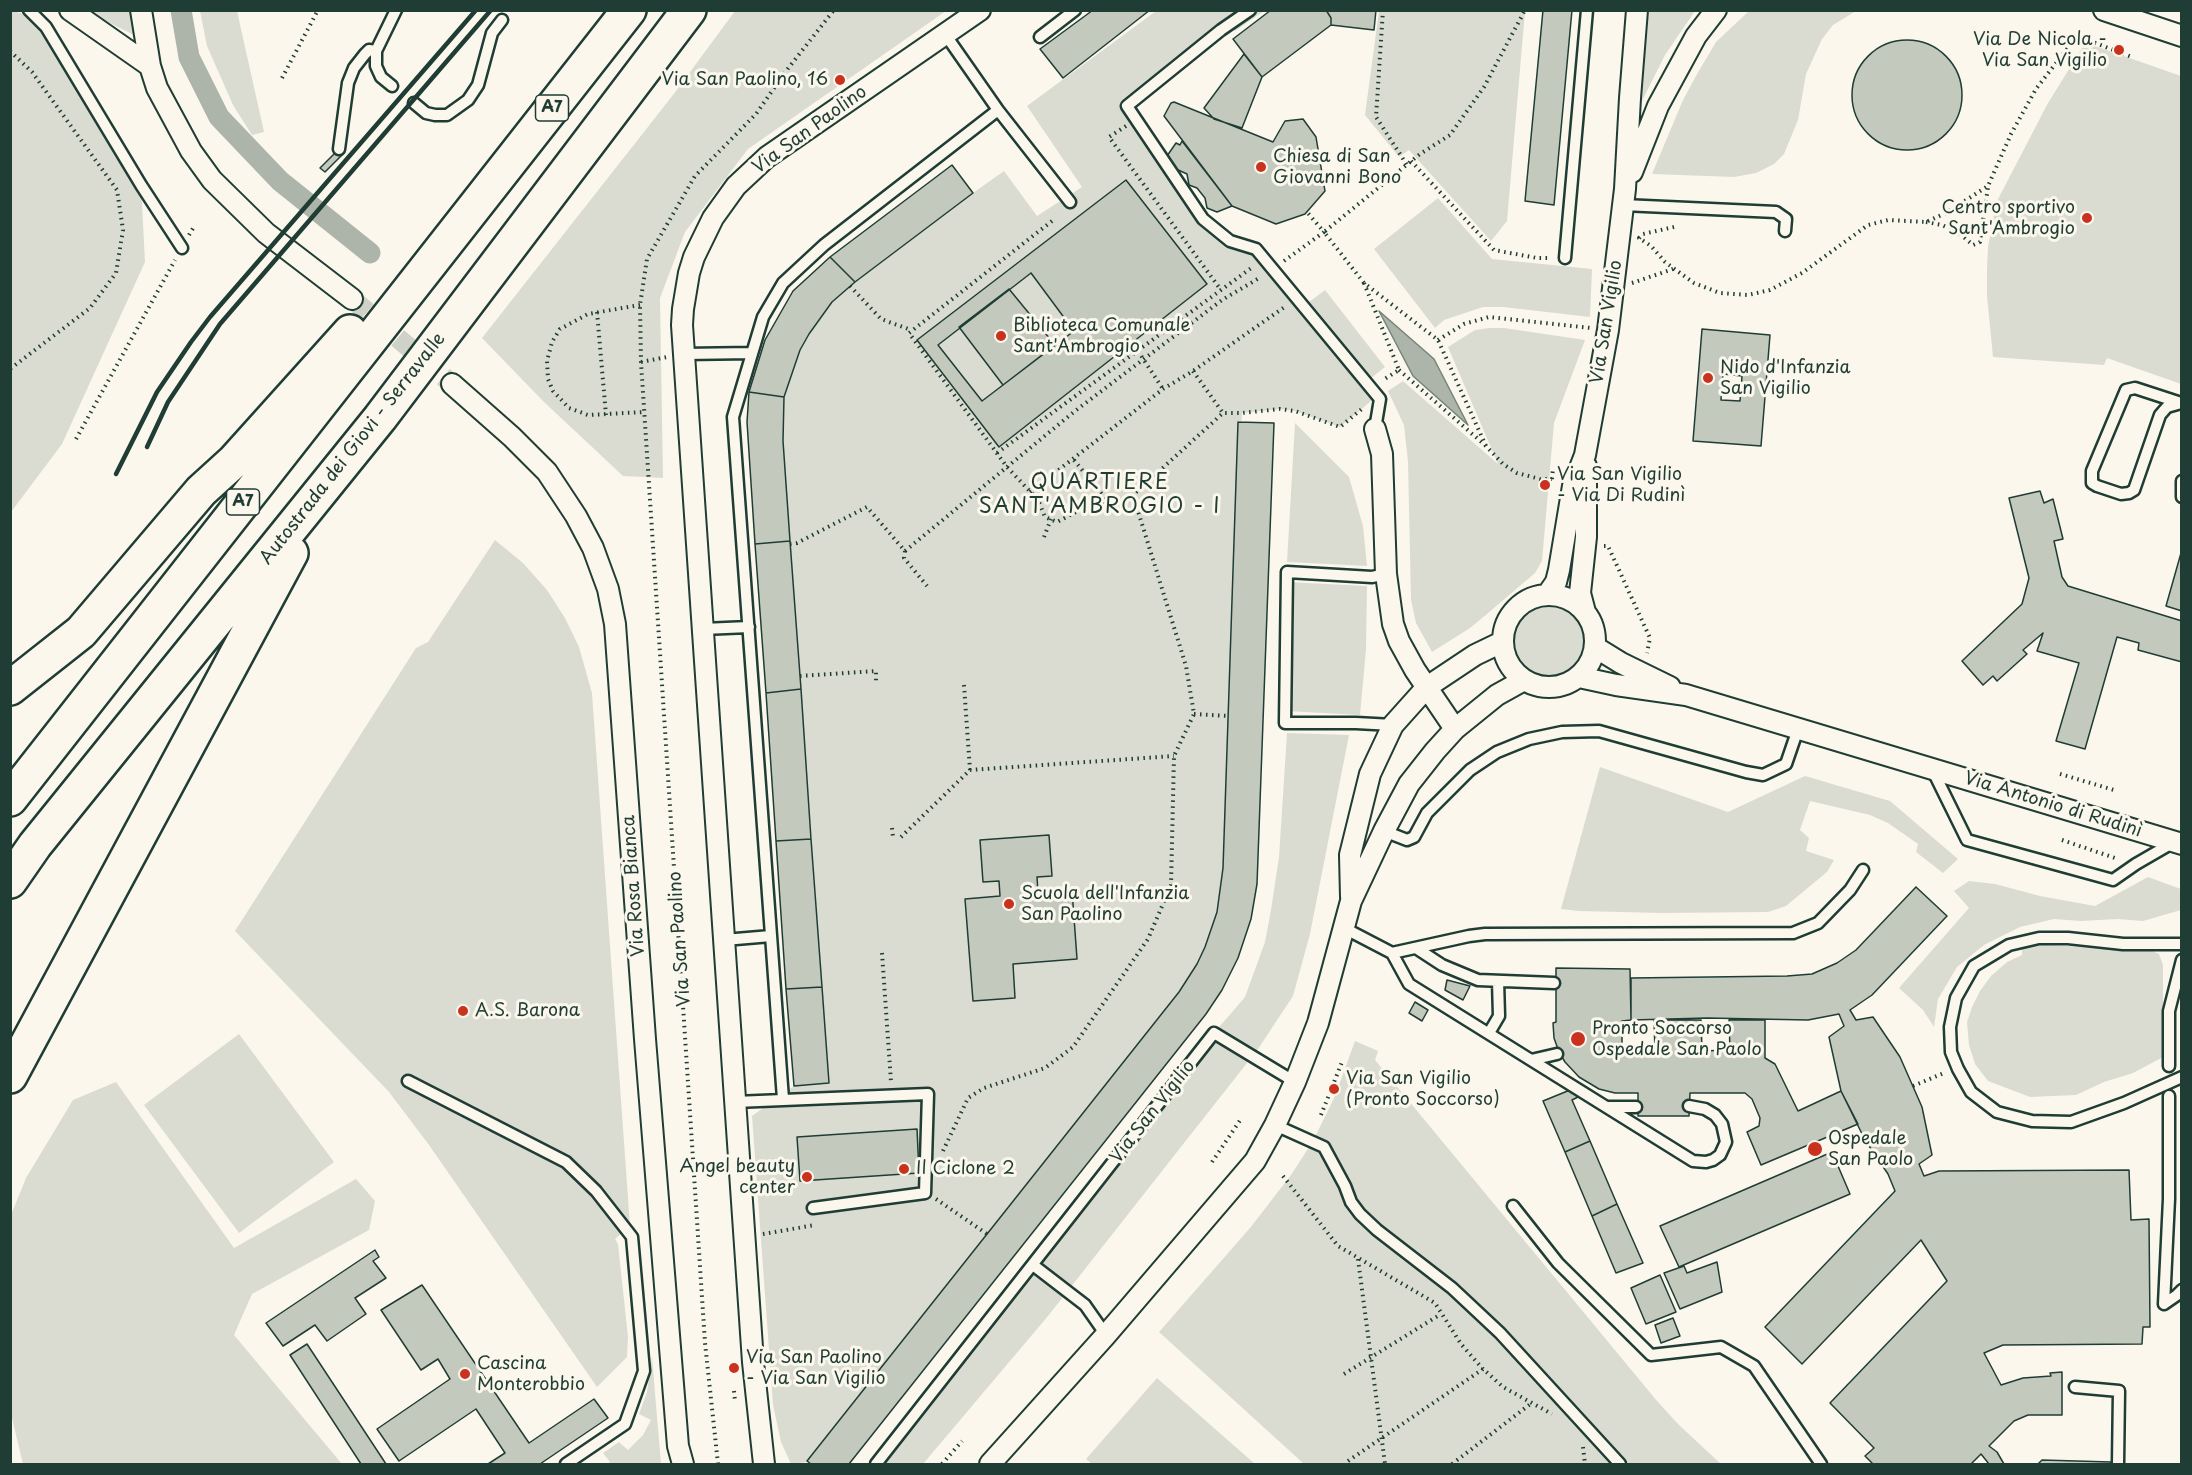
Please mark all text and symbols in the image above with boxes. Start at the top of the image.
place label: Via De Nicola - Via San Vigilio [1973,29,2107,72]
marker: Via De Nicola - Via San Vigilio [2112,43,2126,57]
place label: Via San Paolino, 16 [661,69,828,91]
marker: Via San Paolino, 16 [833,73,847,87]
street label: Via San Paolino [749,81,871,179]
road number: A7 [536,95,568,121]
place label: Chiesa di San Giovanni Bono [1273,146,1401,188]
marker: Chiesa di San Giovanni Bono [1254,160,1268,174]
place label: Centro sportivo Sant'Ambrogio [1942,197,2075,240]
marker: Centro sportivo Sant'Ambrogio [2080,211,2094,225]
street label: Via San Vigilio [1587,259,1627,385]
place label: Biblioteca Comunale Sant'Ambrogio [1013,315,1191,358]
street label: Autostrada dei Giovi - Serravalle [256,329,450,569]
marker: Biblioteca Comunale Sant'Ambrogio [994,329,1008,343]
place label: Nido d'Infanzia San Vigilio [1720,357,1851,400]
marker: Nido d'Infanzia San Vigilio [1701,371,1715,385]
place label: Via San Vigilio - Via Di Rudinì [1557,464,1685,506]
district label: QUARTIERE SANT'AMBROGIO - I [978,470,1222,520]
marker: Via San Vigilio - Via Di Rudinì [1538,478,1552,492]
road number: A7 [226,489,260,515]
street label: Via Antonio di Rudinì [1962,768,2144,842]
street label: Via Rosa Bianca [618,815,650,957]
street label: Via San Paolino [664,871,696,1007]
place label: Scuola dell'Infanzia San Paolino [1021,883,1189,926]
marker: Scuola dell'Infanzia San Paolino [1002,897,1016,911]
place label: A.S. Barona [475,1000,580,1022]
marker: A.S. Barona [456,1004,470,1018]
place label: Pronto Soccorso Ospedale San Paolo [1592,1018,1762,1060]
marker: Pronto Soccorso Ospedale San Paolo [1569,1030,1587,1048]
street label: Via San Vigilio [1106,1056,1200,1168]
place label: Via San Vigilio (Pronto Soccorso) [1346,1068,1500,1110]
marker: Via San Vigilio (Pronto Soccorso) [1327,1082,1341,1096]
place label: Ospedale San Paolo [1828,1128,1913,1170]
marker: Ospedale San Paolo [1806,1140,1824,1158]
place label: Angel beauty center [679,1156,795,1198]
place label: Il Ciclone 2 [916,1158,1015,1180]
marker: Il Ciclone 2 [897,1162,911,1176]
marker: Angel beauty center [800,1170,814,1184]
place label: Via San Paolino - Via San Vigilio [746,1347,886,1390]
place label: Cascina Monterobbio [477,1353,585,1396]
marker: Via San Paolino - Via San Vigilio [727,1361,741,1375]
marker: Cascina Monterobbio [458,1367,472,1381]

